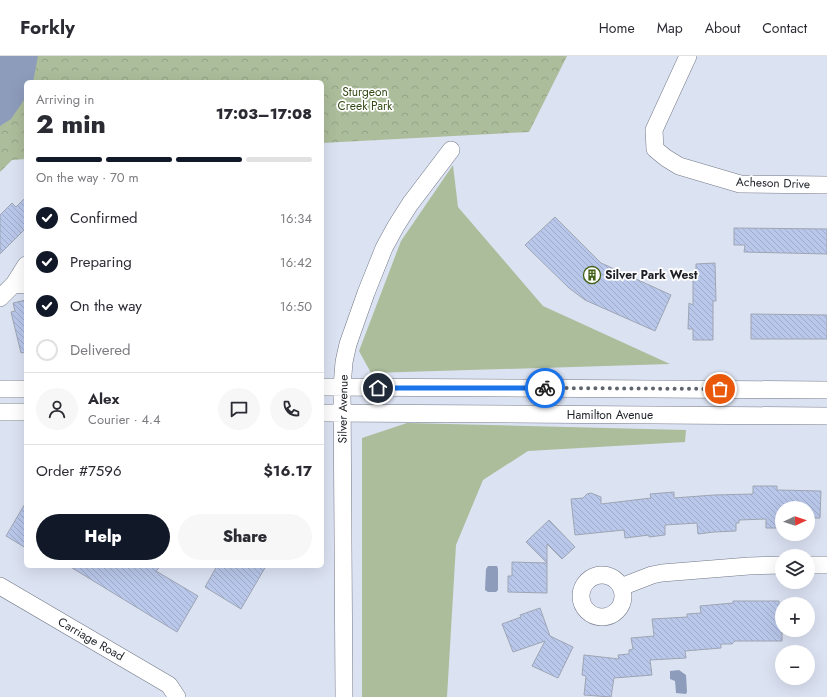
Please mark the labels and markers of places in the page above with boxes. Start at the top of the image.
building icon: Silver Park West [582,265,602,285]
place label: Silver Park West [605,266,698,284]
pin [361,371,395,405]
pin [703,372,737,406]

